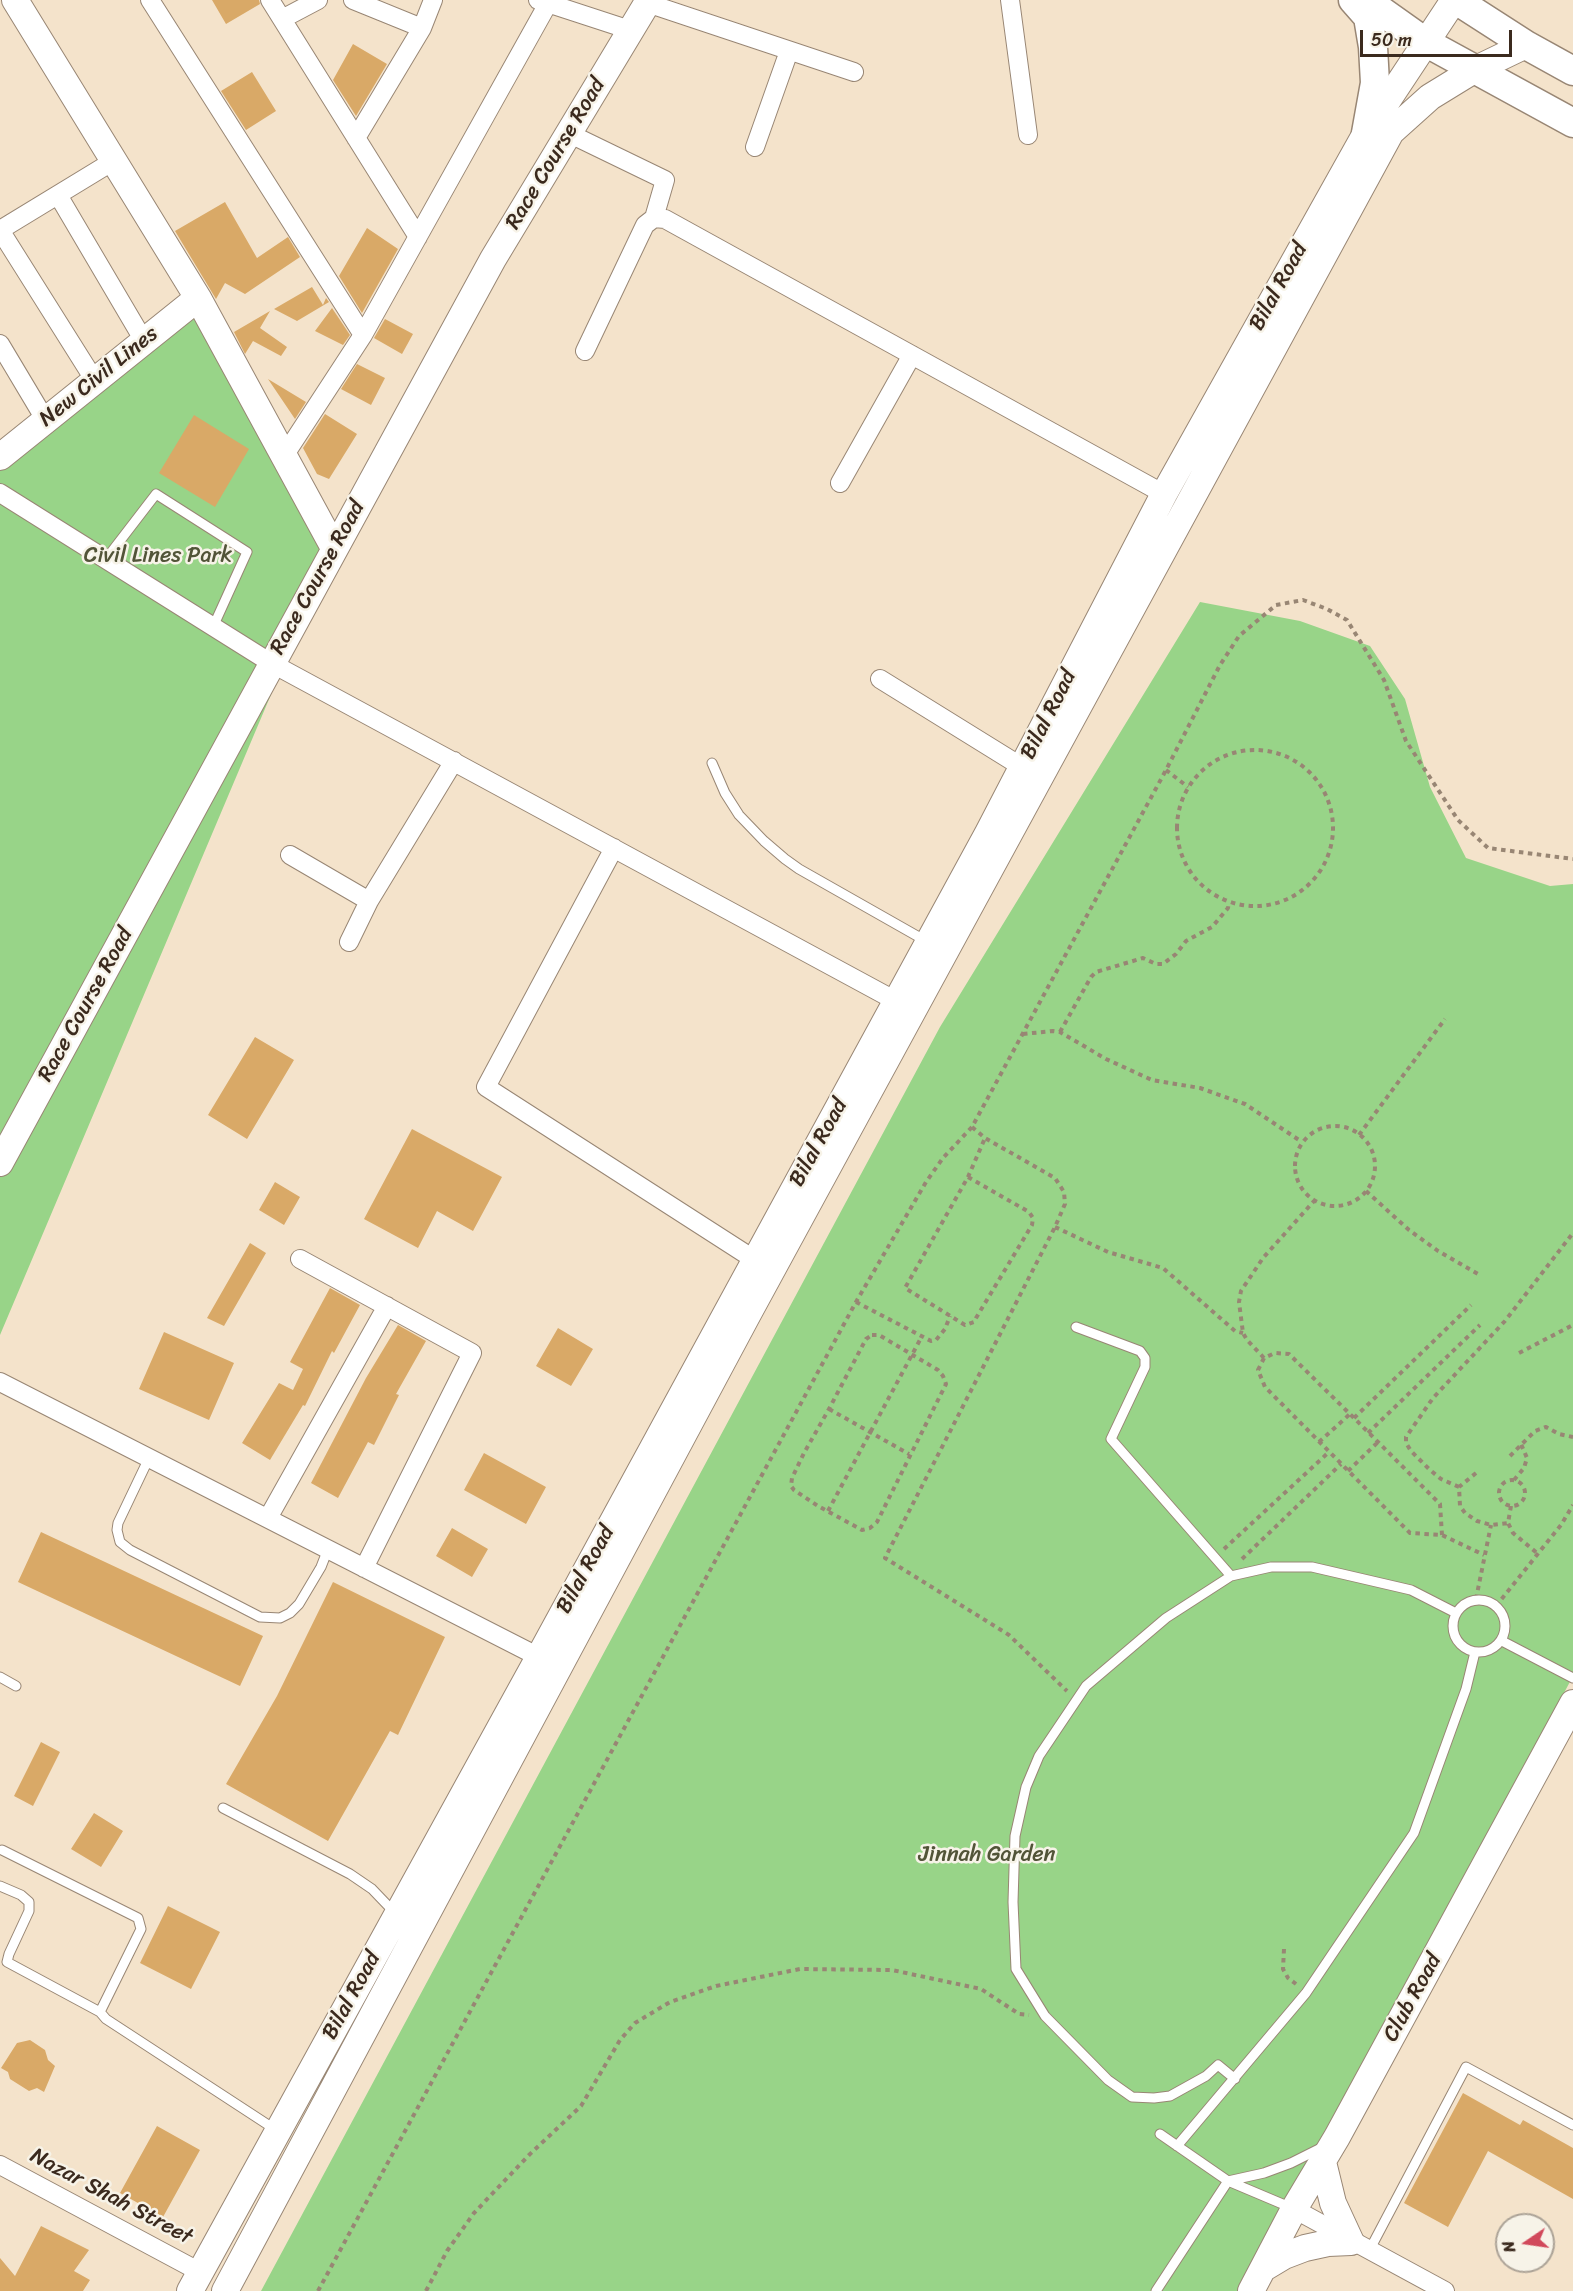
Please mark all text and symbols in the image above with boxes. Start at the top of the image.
scale bar [1363,18,1514,56]
text: 50 m [1371,24,1412,56]
street label: Race Course Road [500,74,612,234]
street label: Bilal Road [1244,238,1314,336]
street label: New Civil Lines [34,321,164,433]
street label: Race Course Road [265,497,371,659]
park label: Civil Lines Park [84,543,232,569]
street label: Bilal Road [1015,666,1083,764]
street label: Race Course Road [33,924,139,1086]
street label: Bilal Road [784,1094,854,1192]
street label: Bilal Road [551,1521,621,1619]
park label: Jinnah Garden [918,1842,1056,1868]
street label: Bilal Road [317,1947,387,2045]
street label: Club Road [1378,1949,1448,2047]
street label: Nazar Shah Street [25,2143,197,2251]
north arrow [1495,2213,1555,2273]
text: N [1494,2238,1524,2255]

